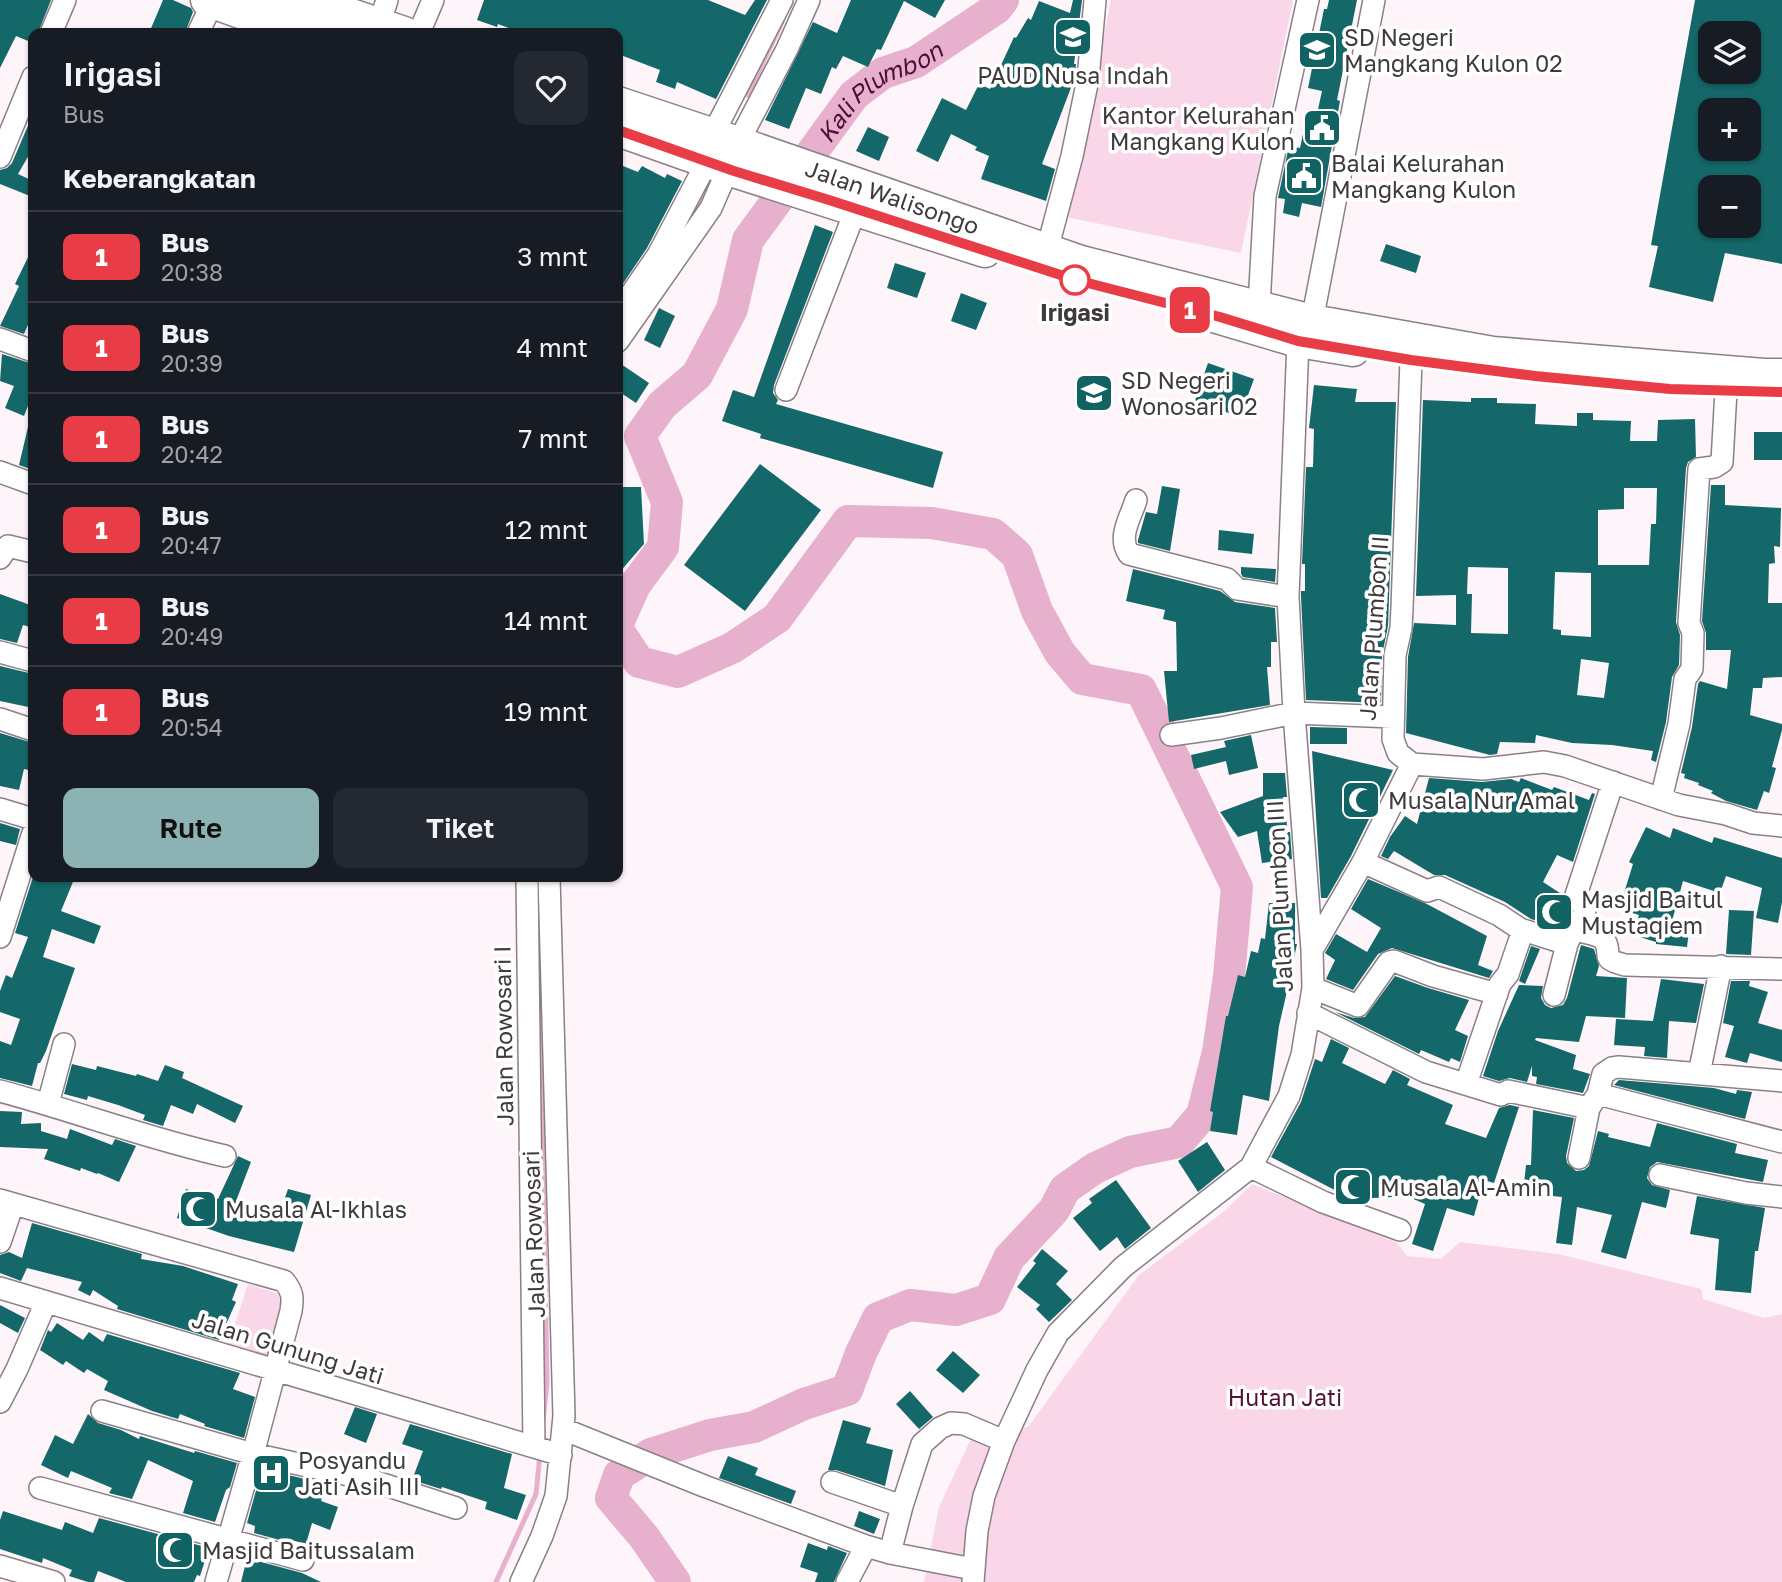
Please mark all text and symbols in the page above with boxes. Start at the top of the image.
school or university icon: PAUD Nusa Indah [1052,16,1094,58]
map controls [1698,21,1761,238]
button: layers [1698,21,1761,84]
place label: SD Negeri Mangkang Kulon 02 [1344,23,1563,77]
school or university icon: SD Negeri Mangkang Kulon 02 [1296,29,1338,71]
water label: Kali Plumbon [810,34,948,147]
button: heart [514,51,588,125]
text: Irigasi [63,54,162,93]
place label: PAUD Nusa Indah [977,61,1169,89]
button: + [1698,98,1761,161]
text: Bus [63,100,105,128]
place label: Kantor Kelurahan Mangkang Kulon [1102,101,1295,155]
public building icon: Kantor Kelurahan Mangkang Kulon [1301,107,1343,149]
place label: Balai Kelurahan Mangkang Kulon [1331,149,1516,203]
street label: Jalan Walisongo [802,154,983,240]
public building icon: Balai Kelurahan Mangkang Kulon [1283,155,1325,197]
text: Keberangkatan [63,163,256,194]
button: − [1698,175,1761,238]
text: Bus [161,227,209,258]
text: 3 mnt [517,241,588,272]
text: 1 [95,242,108,271]
text: 20:38 [161,258,223,286]
marker: Irigasi [1060,265,1090,295]
line badge: 1 [1167,287,1213,333]
text: 1 [1184,295,1196,324]
place label: Irigasi [1040,298,1110,326]
text: Bus [161,318,209,349]
text: 4 mnt [516,332,588,363]
text: 1 [95,333,108,362]
text: 20:39 [161,349,223,377]
place label: SD Negeri Wonosari 02 [1121,366,1258,420]
school or university icon: SD Negeri Wonosari 02 [1073,372,1115,414]
text: Bus [161,409,209,440]
text: 7 mnt [519,423,588,454]
text: 1 [95,424,108,453]
text: 20:42 [161,440,223,468]
text: Bus [161,500,209,531]
text: 12 mnt [505,514,588,545]
text: 1 [95,515,108,544]
text: 20:47 [161,531,222,559]
street label: Jalan Plumbon II [1353,535,1393,721]
text: Bus [161,591,209,622]
text: 14 mnt [504,605,588,636]
text: 1 [95,606,108,635]
text: 20:49 [161,622,223,650]
text: Bus [161,682,209,713]
text: 19 mnt [504,696,588,727]
text: 1 [95,697,108,726]
text: 20:54 [161,713,223,741]
mosque icon: Musala Nur Amal [1340,779,1382,821]
place label: Musala Nur Amal [1388,786,1575,814]
button: Rute [63,788,319,868]
button: Tiket [333,788,588,868]
street label: Jalan Plumbon III [1260,799,1298,993]
place label: Masjid Baitul Mustaqiem [1581,885,1723,939]
mosque icon: Masjid Baitul Mustaqiem [1533,891,1575,933]
street label: Jalan Rowosari I [487,946,519,1126]
street label: Jalan Rowosari [516,1150,550,1318]
mosque icon: Musala Al-Amin [1332,1166,1374,1208]
place label: Musala Al-Amin [1380,1173,1551,1201]
mosque icon: Musala Al-Ikhlas [177,1188,219,1230]
place label: Musala Al-Ikhlas [225,1195,407,1223]
street label: Jalan Gunung Jati [189,1305,387,1389]
park label: Hutan Jati [1228,1383,1342,1411]
place label: Posyandu Jati Asih III [298,1446,420,1500]
hospital icon: Posyandu Jati Asih III [250,1452,292,1494]
mosque icon: Masjid Baitussalam [154,1529,196,1571]
place label: Masjid Baitussalam [202,1536,415,1564]

